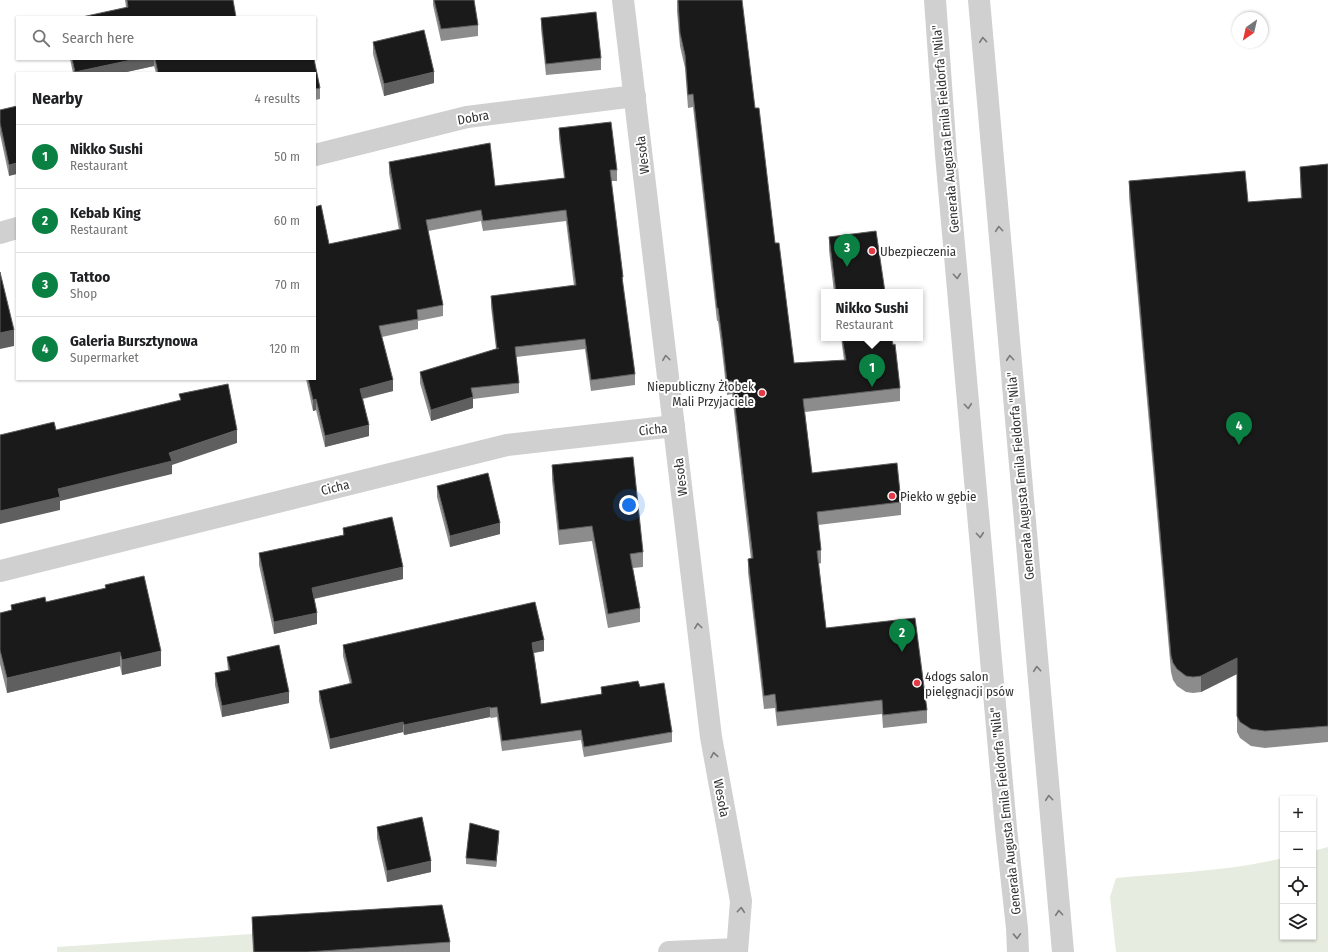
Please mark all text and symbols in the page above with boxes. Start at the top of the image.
north arrow [1232,12,1268,48]
search box [16,16,316,60]
street label: Generała Augusta Emila Fieldorfa "Nila" [929,24,962,234]
icon: search [30,27,52,49]
text: Search here [62,29,134,47]
one-way arrow [978,37,987,43]
text: Nearby [32,88,83,109]
text: 4 results [254,91,300,106]
street label: Dobra [456,107,490,128]
street label: Wesoła [633,135,652,175]
text: Nikko Sushi [70,140,143,158]
text: 1 [42,149,48,164]
text: 50 m [274,149,300,164]
text: Restaurant [70,158,128,173]
text: Kebab King [70,204,141,222]
text: 2 [42,213,48,228]
text: 60 m [274,213,300,228]
text: Restaurant [70,222,128,237]
one-way arrow [994,225,1003,232]
pin: 3 [834,234,860,267]
place label: Ubezpieczenia [880,244,956,259]
marker: Ubezpieczenia [867,246,877,256]
text: Tattoo [70,268,110,286]
one-way arrow [952,273,961,279]
text: 3 [42,277,48,292]
text: 70 m [275,277,300,292]
text: Shop [70,286,97,301]
popup [821,289,923,341]
text: Nikko Sushi [836,299,908,317]
text: Restaurant [836,317,893,332]
text: Galeria Bursztynowa [70,332,198,350]
text: 4 [42,341,48,356]
text: 120 m [269,341,300,356]
text: Supermarket [70,350,139,365]
pin: 1 [859,354,885,387]
one-way arrow [661,355,670,361]
one-way arrow [1006,355,1015,361]
street label: Generała Augusta Emila Fieldorfa "Nila" [1004,371,1037,581]
place label: Niepubliczny Żłobek Mali Przyjaciele [647,379,755,409]
marker: Niepubliczny Żłobek Mali Przyjaciele [757,388,767,398]
one-way arrow [964,403,973,409]
pin: 4 [1226,412,1252,445]
street label: Cicha [638,421,668,438]
street label: Wesoła [671,457,690,497]
street label: Cicha [319,477,351,498]
place label: Piekło w gębie [900,489,976,504]
marker: Piekło w gębie [887,491,897,501]
your location [619,495,639,515]
one-way arrow [975,532,984,538]
pin: 2 [889,619,915,652]
one-way arrow [693,623,702,629]
one-way arrow [1033,666,1042,672]
place label: 4dogs salon pielęgnacji psów [925,669,1014,699]
marker: 4dogs salon pielęgnacji psów [912,678,922,688]
street label: Generała Augusta Emila Fieldorfa "Nila" [987,706,1024,915]
one-way arrow [710,752,719,758]
street label: Wesoła [710,778,733,818]
one-way arrow [1044,795,1053,801]
map controls [1280,796,1316,940]
button: + [1280,796,1316,832]
button: − [1280,832,1316,868]
button: locate [1280,868,1316,904]
button: layers [1280,904,1316,940]
one-way arrow [736,907,745,913]
one-way arrow [1055,910,1064,916]
one-way arrow [1013,933,1021,939]

